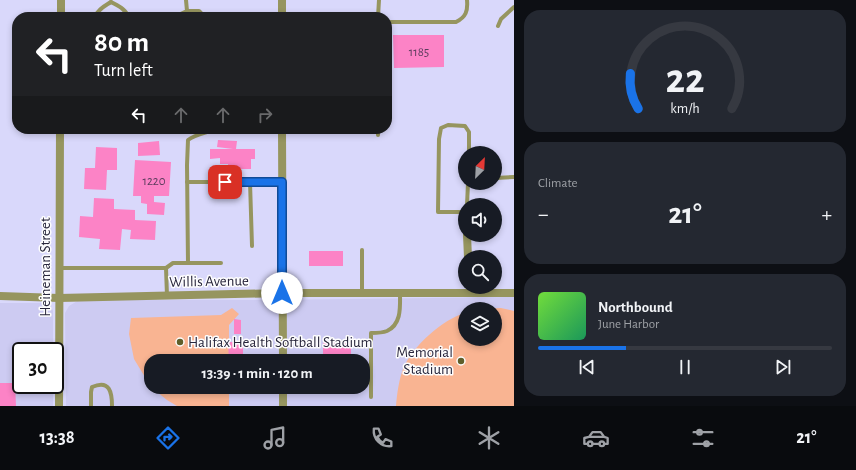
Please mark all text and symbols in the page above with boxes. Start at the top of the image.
icon: left [28,28,80,80]
text: 80 m [94,29,149,57]
house number: 1185 [409,46,429,59]
text: 22 [665,59,705,100]
text: Turn left [94,62,153,80]
text: km/h [670,102,700,116]
icon: left [128,104,150,126]
icon: ahead [170,104,192,126]
icon: ahead [212,104,234,126]
icon: right [254,104,276,126]
north arrow [458,146,502,190]
map controls [458,146,502,346]
pin [208,165,242,199]
icon: arrive [214,171,236,193]
house number: 1220 [142,175,166,188]
text: Climate [538,177,577,190]
button: sound [458,198,502,242]
text: 21° [668,199,702,229]
text: − [538,203,549,225]
text: + [821,203,832,225]
street label: Heineman Street [38,217,53,317]
button: search [458,250,502,294]
position arrow [261,272,303,314]
street label: Willis Avenue [169,273,249,290]
text: Northbound [598,300,673,315]
button: layers [458,302,502,346]
text: June Harbor [598,318,659,331]
place label: Halifax Health Softball Stadium [188,335,373,350]
marker: Halifax Health Softball Stadium [175,337,185,347]
speed limit sign: 30 [12,342,64,394]
place label: Memorial Stadium [396,345,453,377]
marker: Memorial Stadium [456,356,466,366]
icon: previous [576,356,598,378]
icon: pause [674,356,696,378]
icon: next [772,356,794,378]
text: 13:39 · 1 min · 120 m [201,366,313,381]
icon: directions [154,424,182,452]
icon: music [261,424,289,452]
icon: phone [368,424,396,452]
icon: climate [475,424,503,452]
icon: car [582,424,610,452]
icon: filters [689,424,717,452]
text: 13:38 [40,429,75,447]
text: 21° [796,429,816,447]

